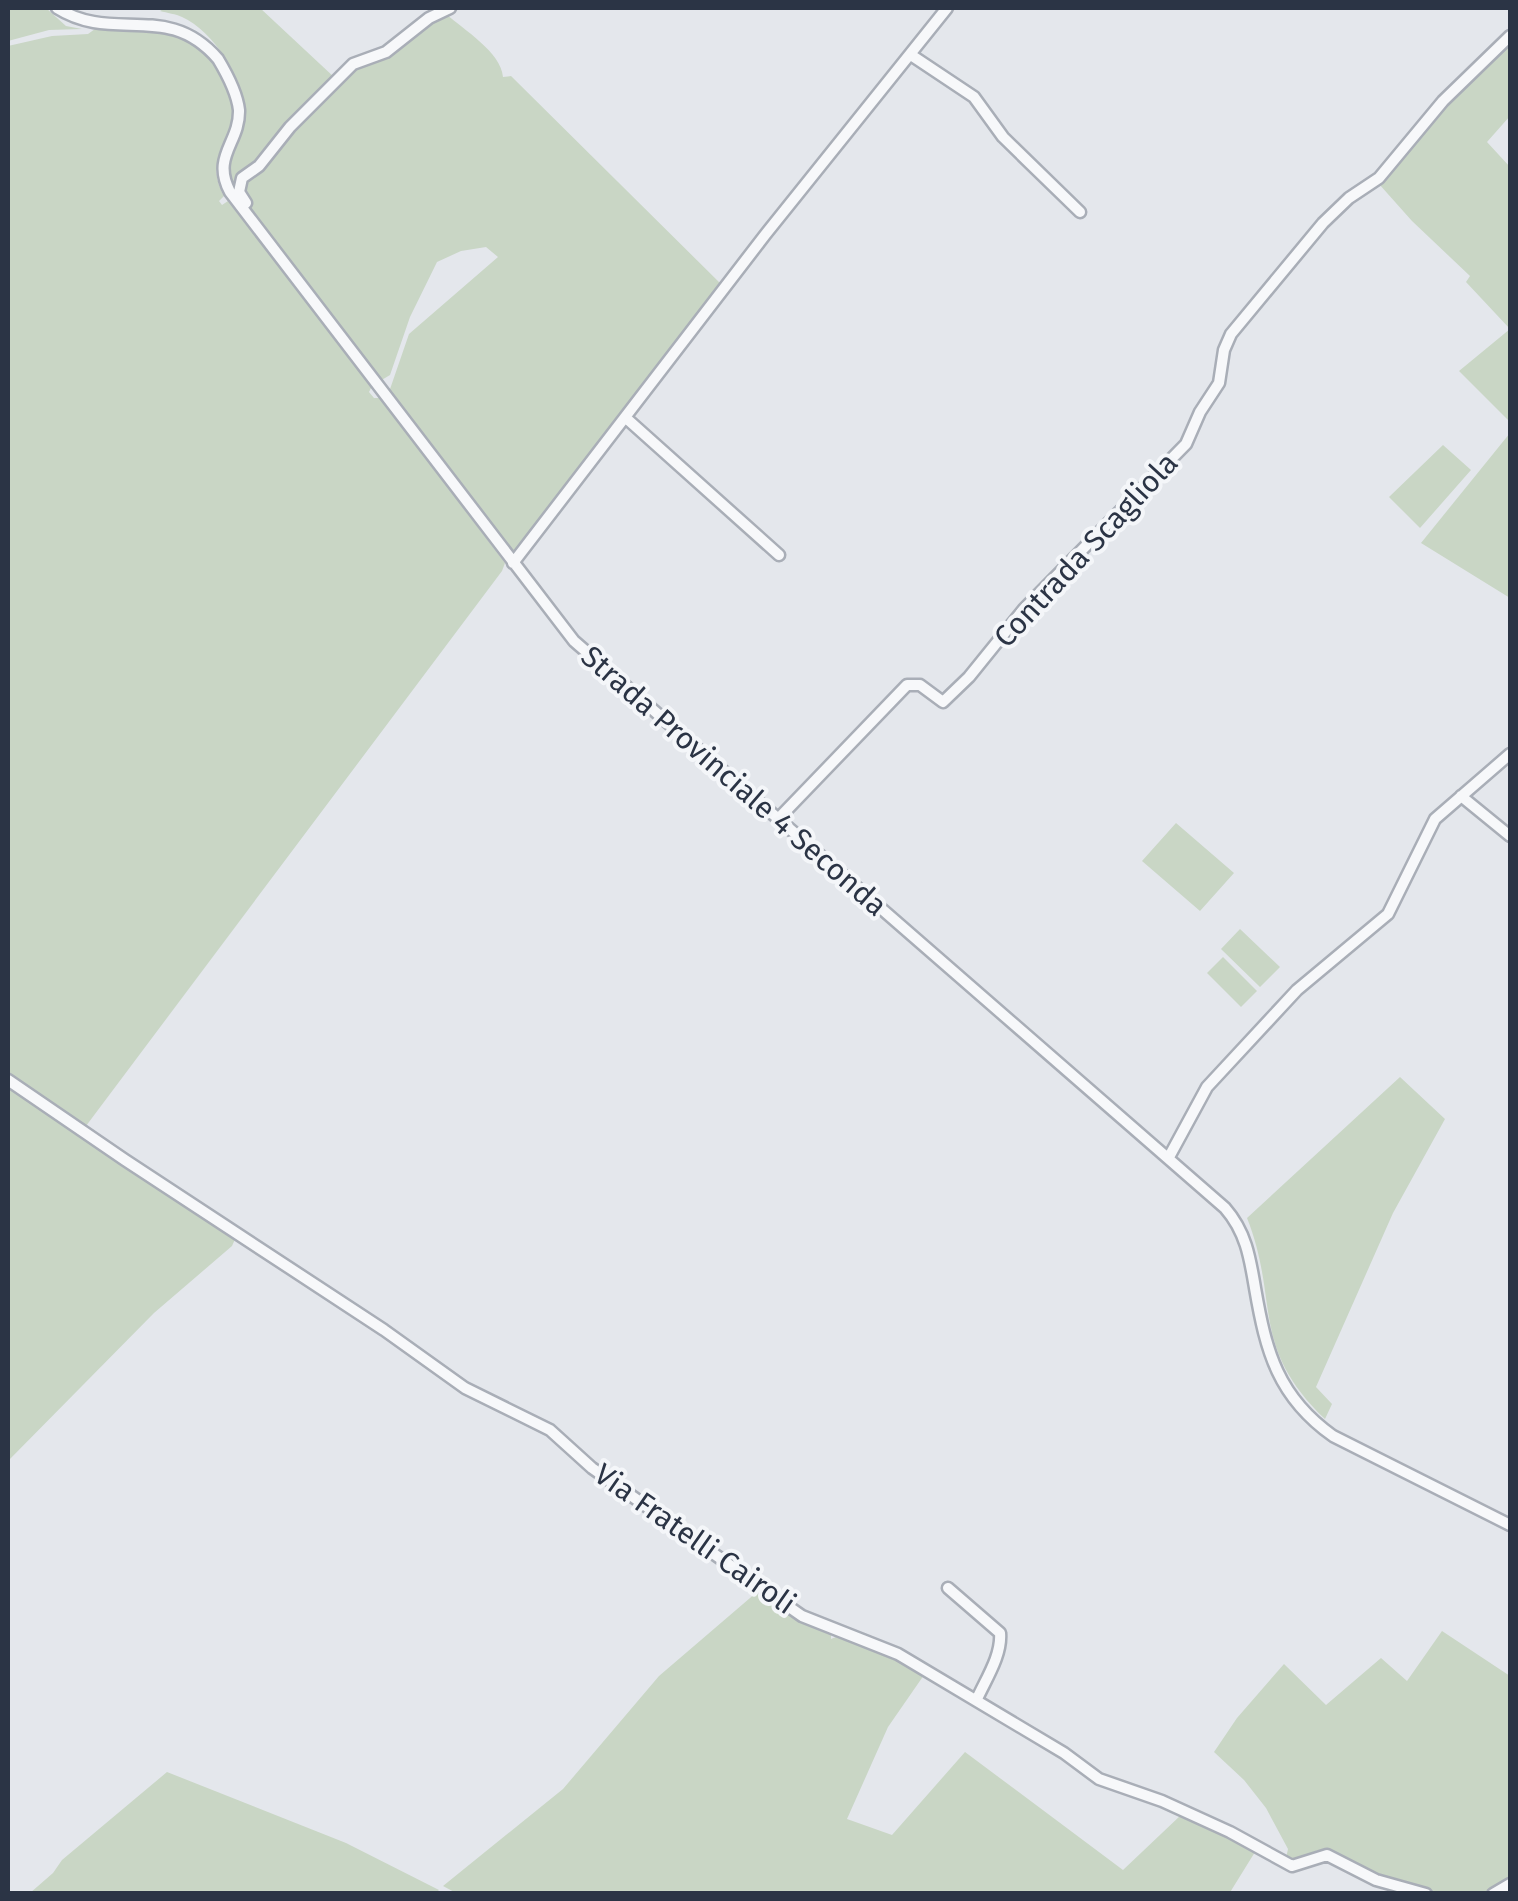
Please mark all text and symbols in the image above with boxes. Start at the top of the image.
street label: Contrada Scagliola [987,445,1185,655]
street label: Strada Provinciale 4 Seconda [574,638,894,924]
street label: Via Fratelli Cairoli [587,1456,803,1622]

